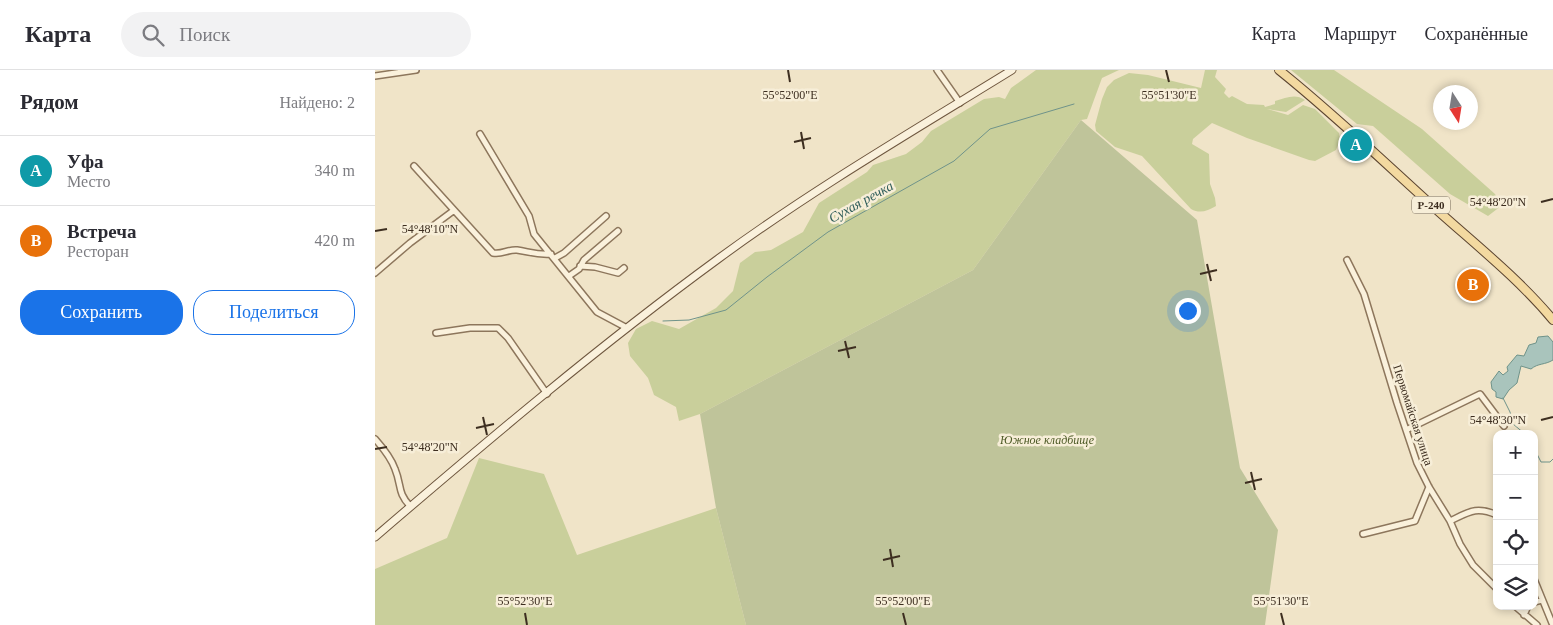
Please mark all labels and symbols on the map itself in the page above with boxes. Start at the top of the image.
north arrow [1433,85,1478,130]
text: 55°52'00"E [762,88,818,102]
text: 55°51'30"E [1141,88,1197,102]
pin: A [1340,126,1372,164]
water label: Сухая речка [826,178,896,226]
text: 54°48'20"N [1470,195,1527,209]
road number: Р-240 [1412,196,1450,214]
text: 54°48'10"N [402,222,459,236]
pin: B [1457,266,1489,304]
your location [1175,298,1201,324]
street label: Первомайская улица [1390,363,1436,468]
text: 54°48'30"N [1470,413,1527,427]
park label: Южное кладбище [999,433,1095,447]
text: 54°48'20"N [402,440,459,454]
text: 55°52'30"E [497,594,553,608]
text: 55°52'00"E [875,594,931,608]
text: 55°51'30"E [1253,594,1309,608]

